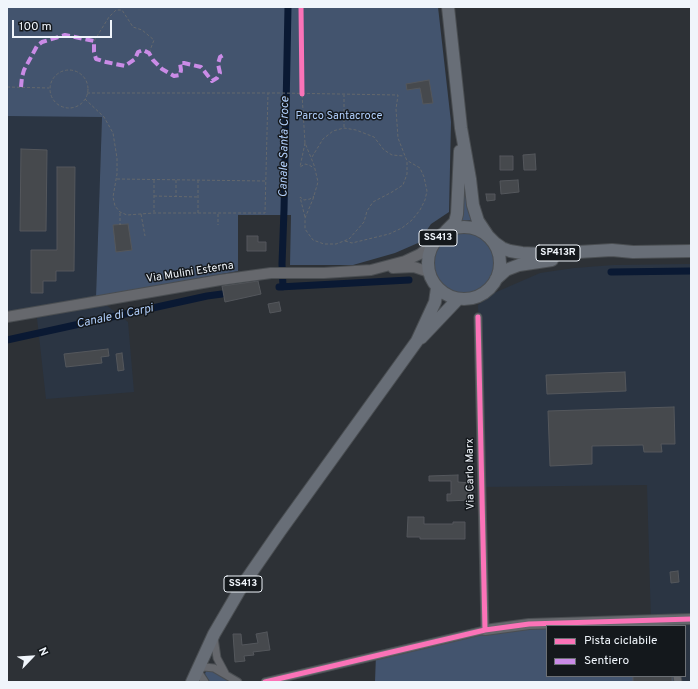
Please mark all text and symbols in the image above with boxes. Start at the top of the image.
scale bar [14,12,114,38]
text: 100 m [19,19,52,35]
water label: Canale Santa Croce [277,96,293,198]
park label: Parco Santacroce [296,110,382,124]
road number: SS413 [419,230,457,246]
road number: SP413R [536,245,580,261]
street label: Via Mulini Esterna [145,260,235,286]
water label: Canale di Carpi [75,302,155,332]
street label: Via Carlo Marx [464,438,478,510]
road number: SS413 [224,576,262,592]
legend [546,625,686,677]
text: Pista ciclabile [584,633,658,649]
north arrow [12,637,52,677]
text: N [35,645,51,658]
text: Sentiero [584,653,629,669]

